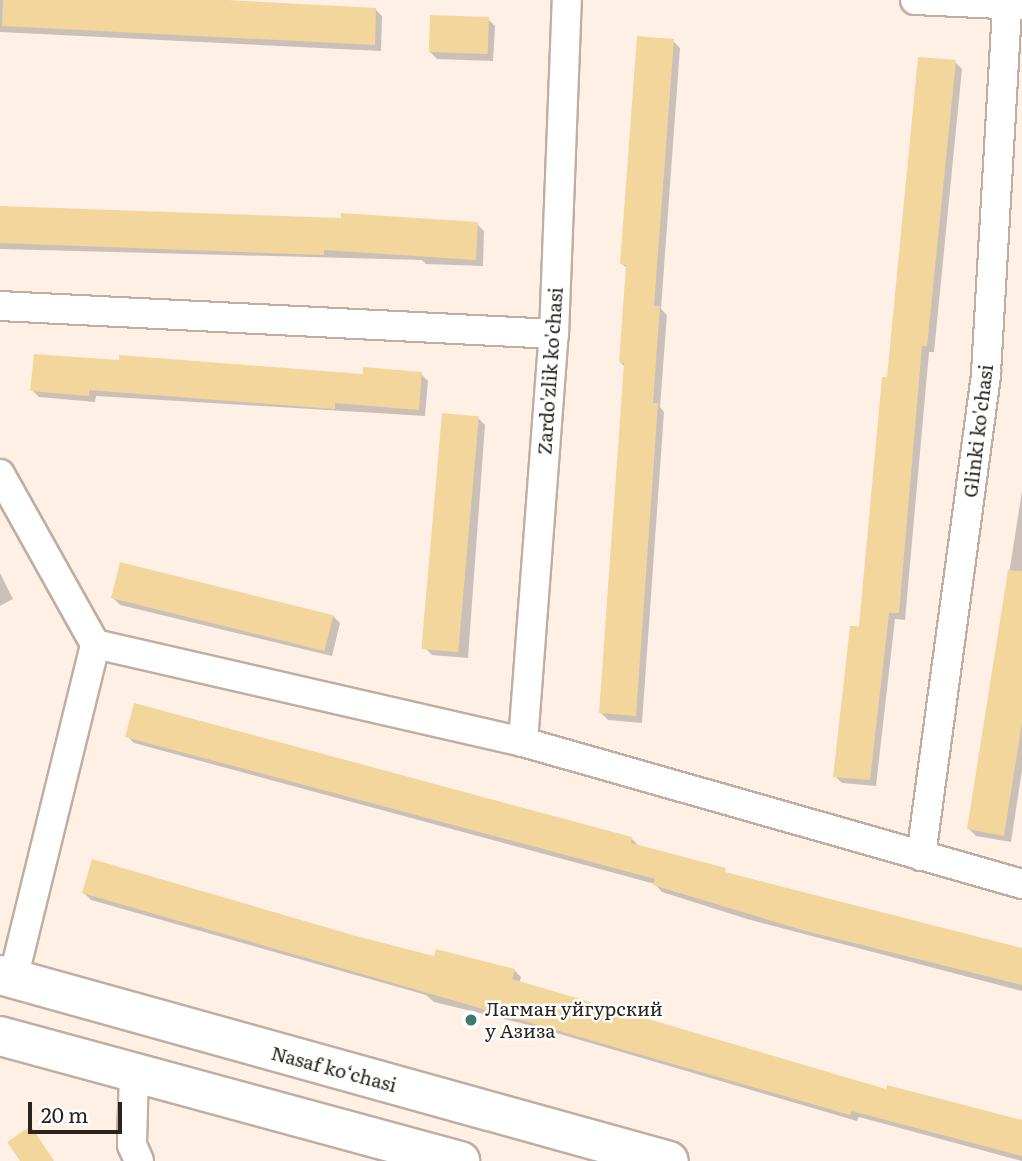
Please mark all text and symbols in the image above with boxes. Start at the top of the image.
street label: Zardo'zlik ko'chasi [533,286,567,456]
street label: Glinki ko'chasi [959,363,997,499]
place label: Лагман уйгурский у Азиза [485,998,663,1042]
marker: Лагман уйгурский у Азиза [463,1012,479,1028]
street label: Nasaf ko‘chasi [269,1041,399,1097]
scale bar [32,1088,126,1132]
text: 20 m [41,1098,88,1129]

